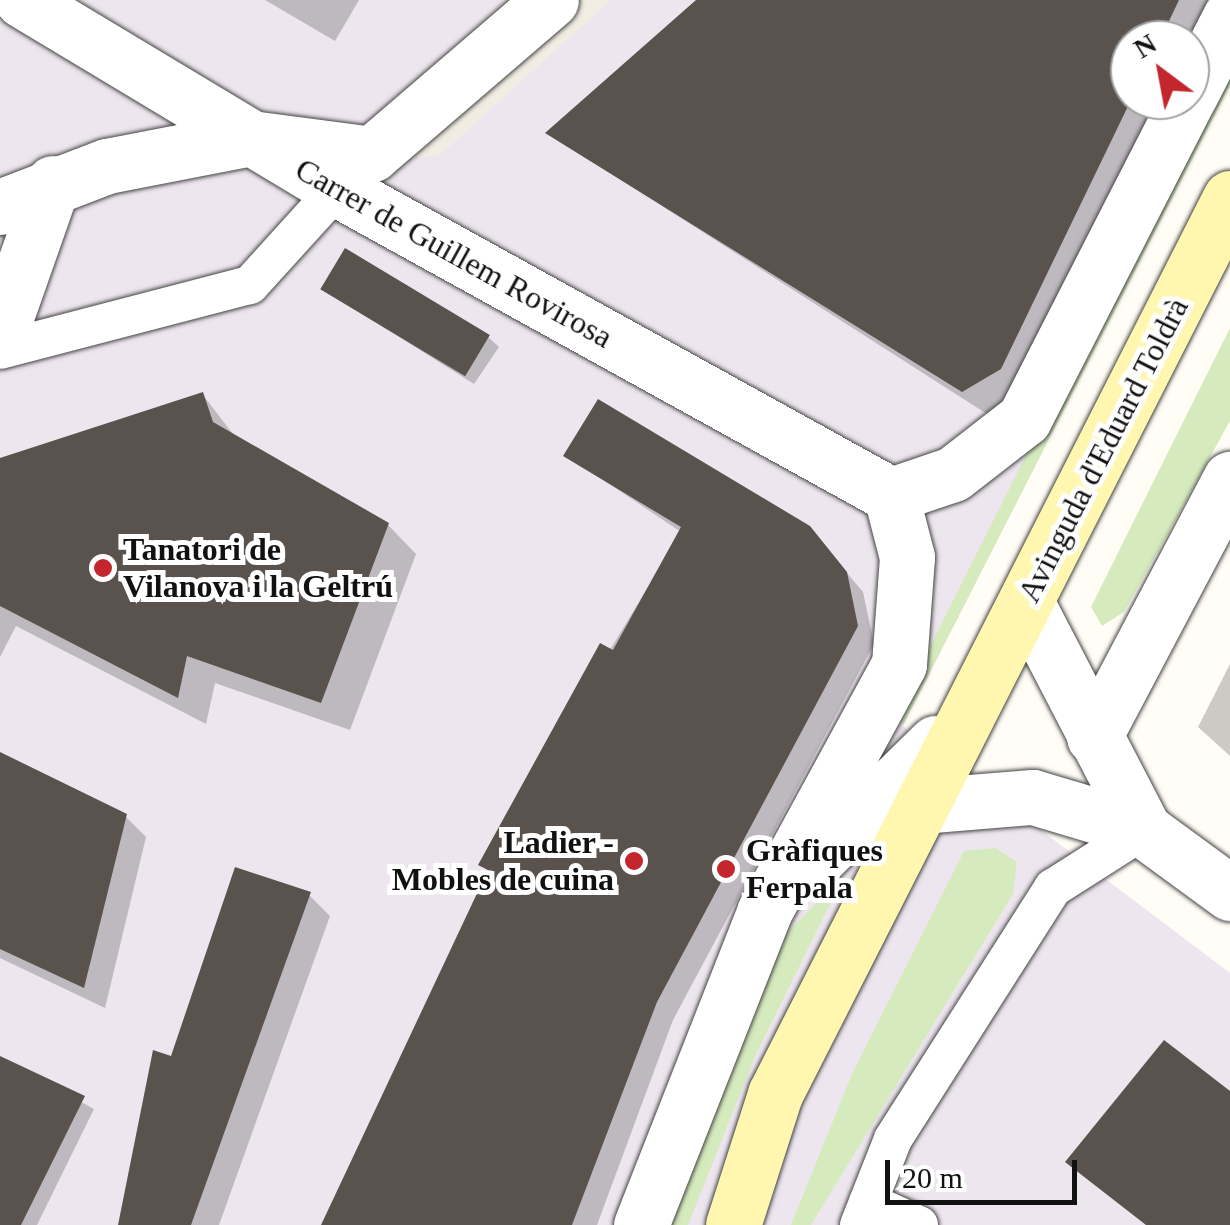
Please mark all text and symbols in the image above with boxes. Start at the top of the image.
north arrow [1110,20,1210,120]
text: N [1128,27,1162,64]
street label: Carrer de Guillem Rovirosa [289,150,619,356]
street label: Avinguda d'Eduard Toldrà [1009,291,1197,609]
place label: Tanatori de Vilanova i la Geltrú [123,531,393,606]
marker: Tanatori de Vilanova i la Geltrú [92,557,114,579]
place label: Ladier - Mobles de cuina [392,824,614,899]
place label: Gràfiques Ferpala [746,832,883,907]
marker: Ladier - Mobles de cuina [623,850,645,872]
marker: Gràfiques Ferpala [715,858,737,880]
scale bar [890,1140,1082,1202]
text: 20 m [902,1161,963,1194]

